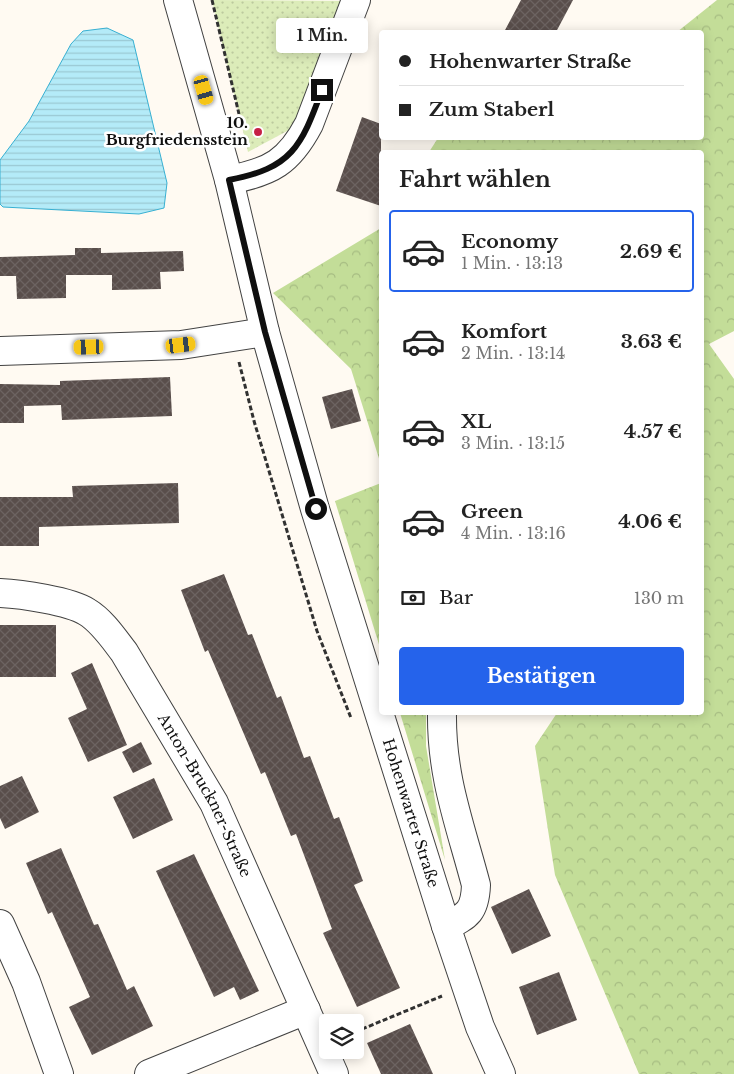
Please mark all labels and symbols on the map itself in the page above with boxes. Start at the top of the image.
callout: 1 Min. [276,18,368,52]
car [192,74,215,106]
route end [311,79,333,101]
place label: 10. Burgfriedensstein [106,113,248,149]
marker: 10. Burgfriedensstein [252,126,264,138]
car [165,336,196,354]
car [73,339,104,355]
route start [305,498,327,520]
street label: Anton-Bruckner-Straße [153,709,256,880]
street label: Hohenwarter Straße [379,736,443,890]

